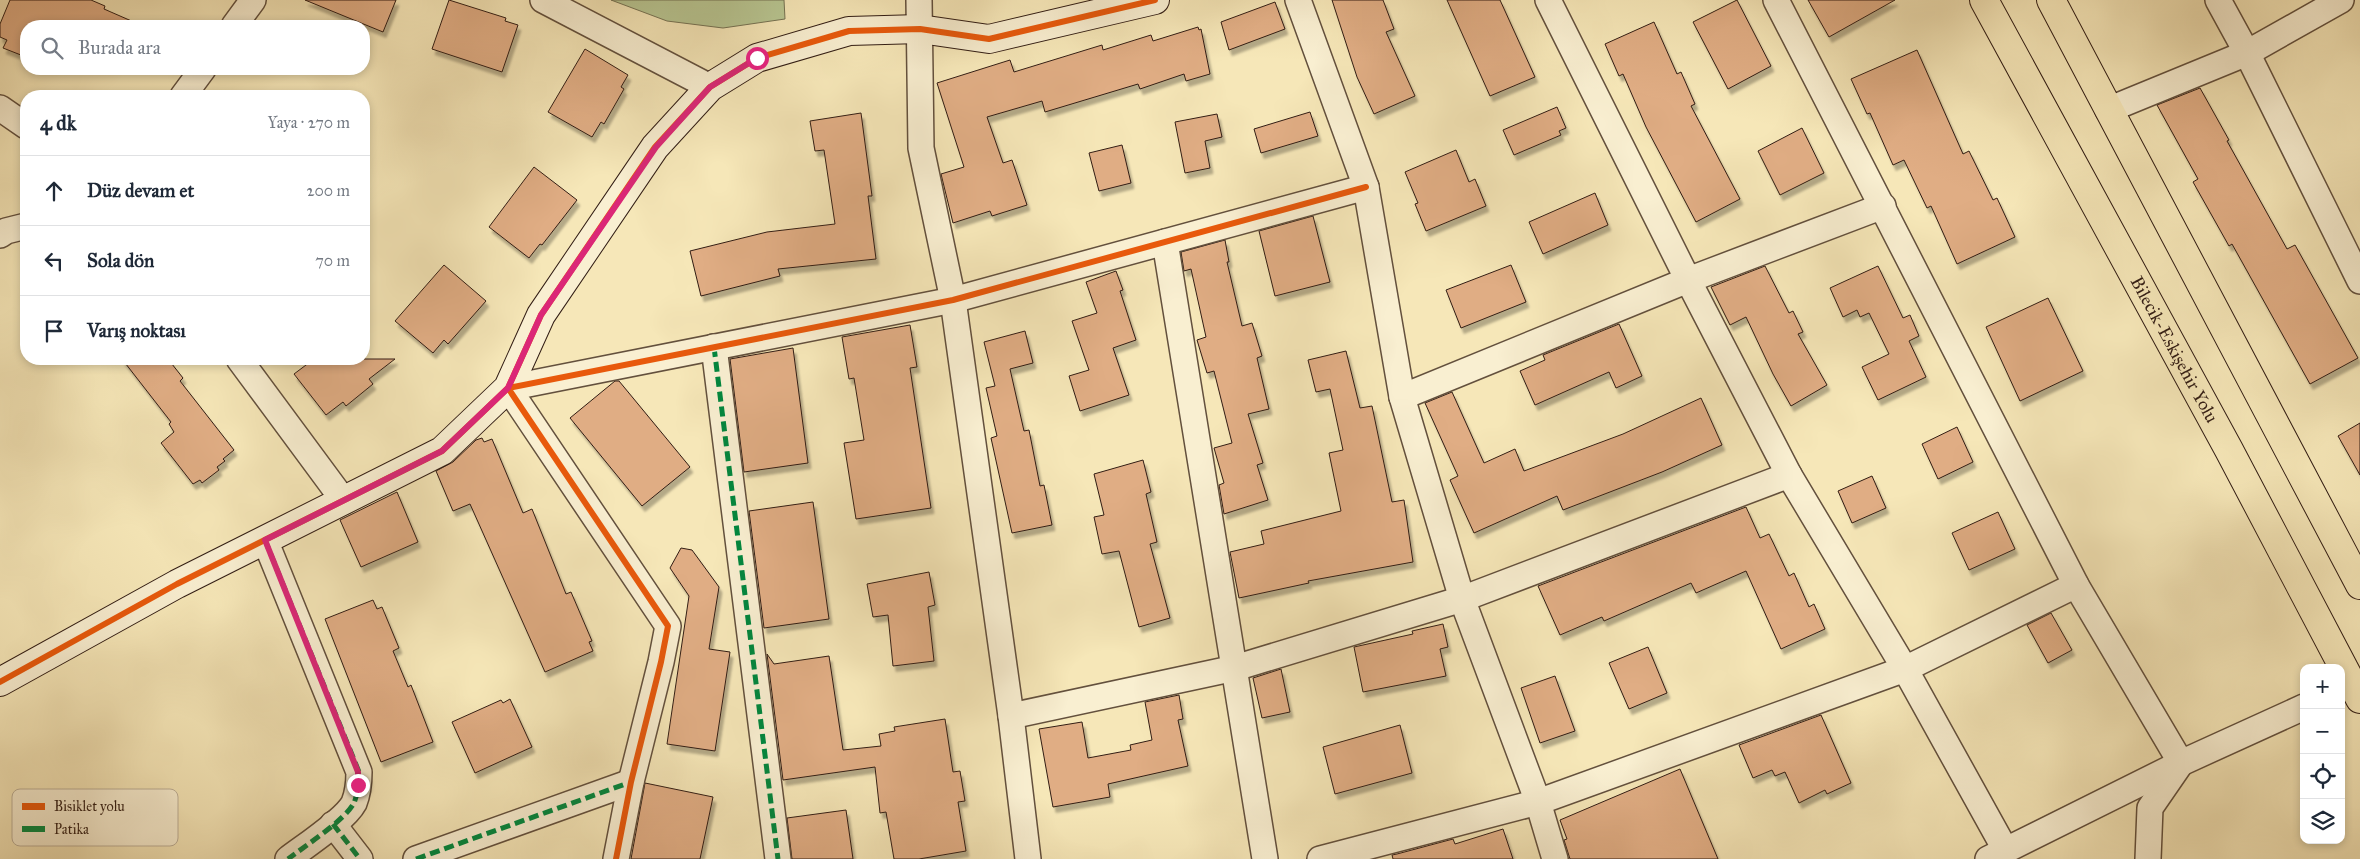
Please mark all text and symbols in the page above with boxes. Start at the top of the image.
search box [20,20,370,75]
icon: search [38,34,66,62]
text: Burada ara [78,36,161,59]
route start [746,47,769,70]
text: 4 dk [40,110,77,136]
text: Yaya · 270 m [268,113,350,132]
icon: ahead [40,177,68,205]
text: Düz devam et [87,179,194,202]
text: 200 m [307,181,350,200]
icon: left [40,247,68,275]
text: Sola dön [87,249,154,272]
text: 70 m [315,251,350,270]
street label: Bilecik-Eskişehir Yolu [2126,272,2223,427]
icon: arrive [40,317,68,345]
text: Varış noktası [87,319,186,342]
map controls [2300,664,2345,844]
button: + [2300,664,2345,709]
button: − [2300,709,2345,754]
button: locate [2300,754,2345,799]
route end [347,774,370,797]
legend [12,789,178,846]
text: Bisiklet yolu [54,798,125,815]
button: layers [2300,799,2345,844]
text: Patika [54,821,89,838]

